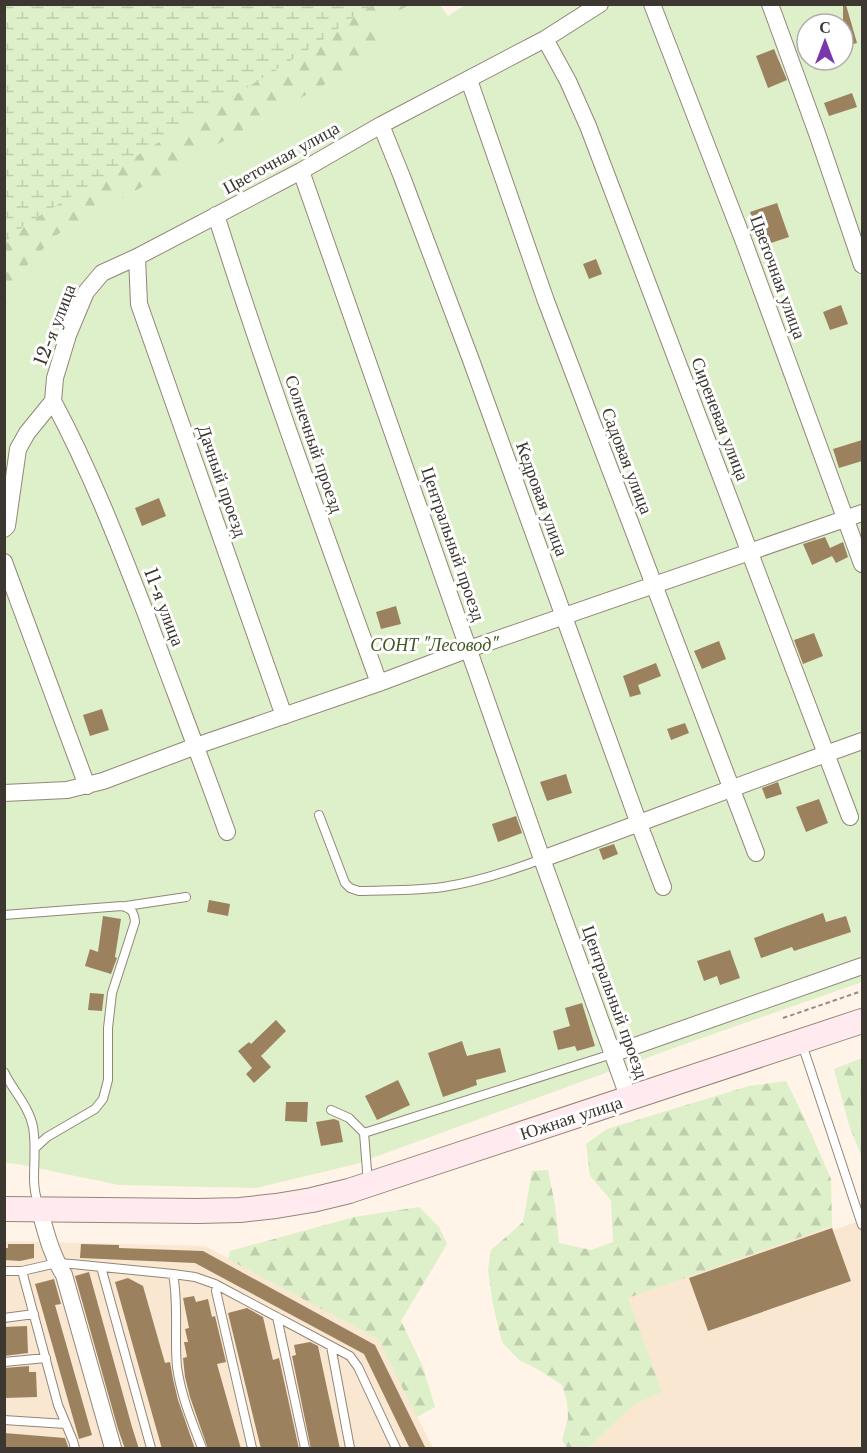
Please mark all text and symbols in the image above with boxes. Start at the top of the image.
north arrow [795,12,855,72]
text: С [819,17,831,37]
street label: Цветочная улица [219,117,343,199]
street label: Цветочная улица [745,212,811,342]
street label: 12-я улица [29,281,81,369]
street label: Сиреневая улица [686,354,754,484]
street label: Солнечный проезд [280,372,348,516]
street label: Садовая улица [597,405,657,517]
street label: Дачный проезд [193,422,251,540]
street label: Кедровая улица [511,439,573,559]
street label: Центральный проезд [416,464,490,624]
street label: 11-я улица [139,565,189,649]
park label: СОНТ "Лесовод" [370,634,499,656]
street label: Центральный проезд [577,922,653,1082]
street label: Южная улица [517,1091,625,1145]

